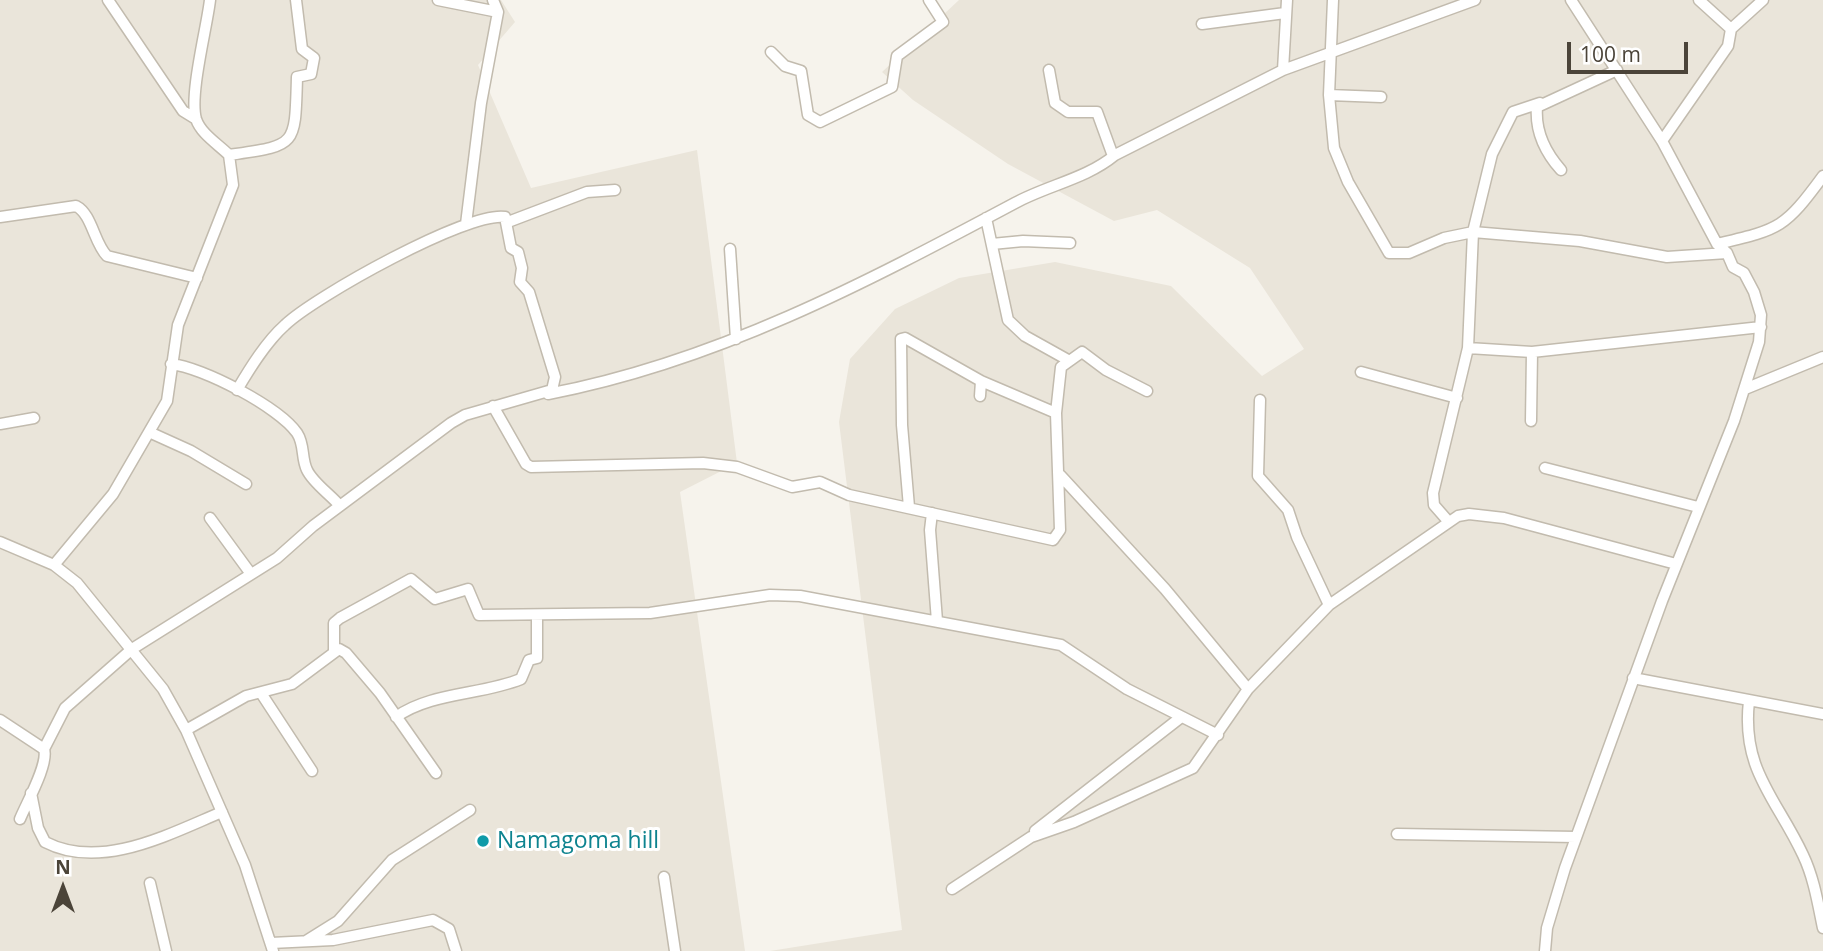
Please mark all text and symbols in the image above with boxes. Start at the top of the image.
scale bar [1571,28,1692,72]
text: 100 m [1580,40,1641,68]
place label: Namagoma hill [497,827,659,855]
marker: Namagoma hill [475,833,491,849]
north arrow [28,853,98,923]
text: N [55,854,71,880]

